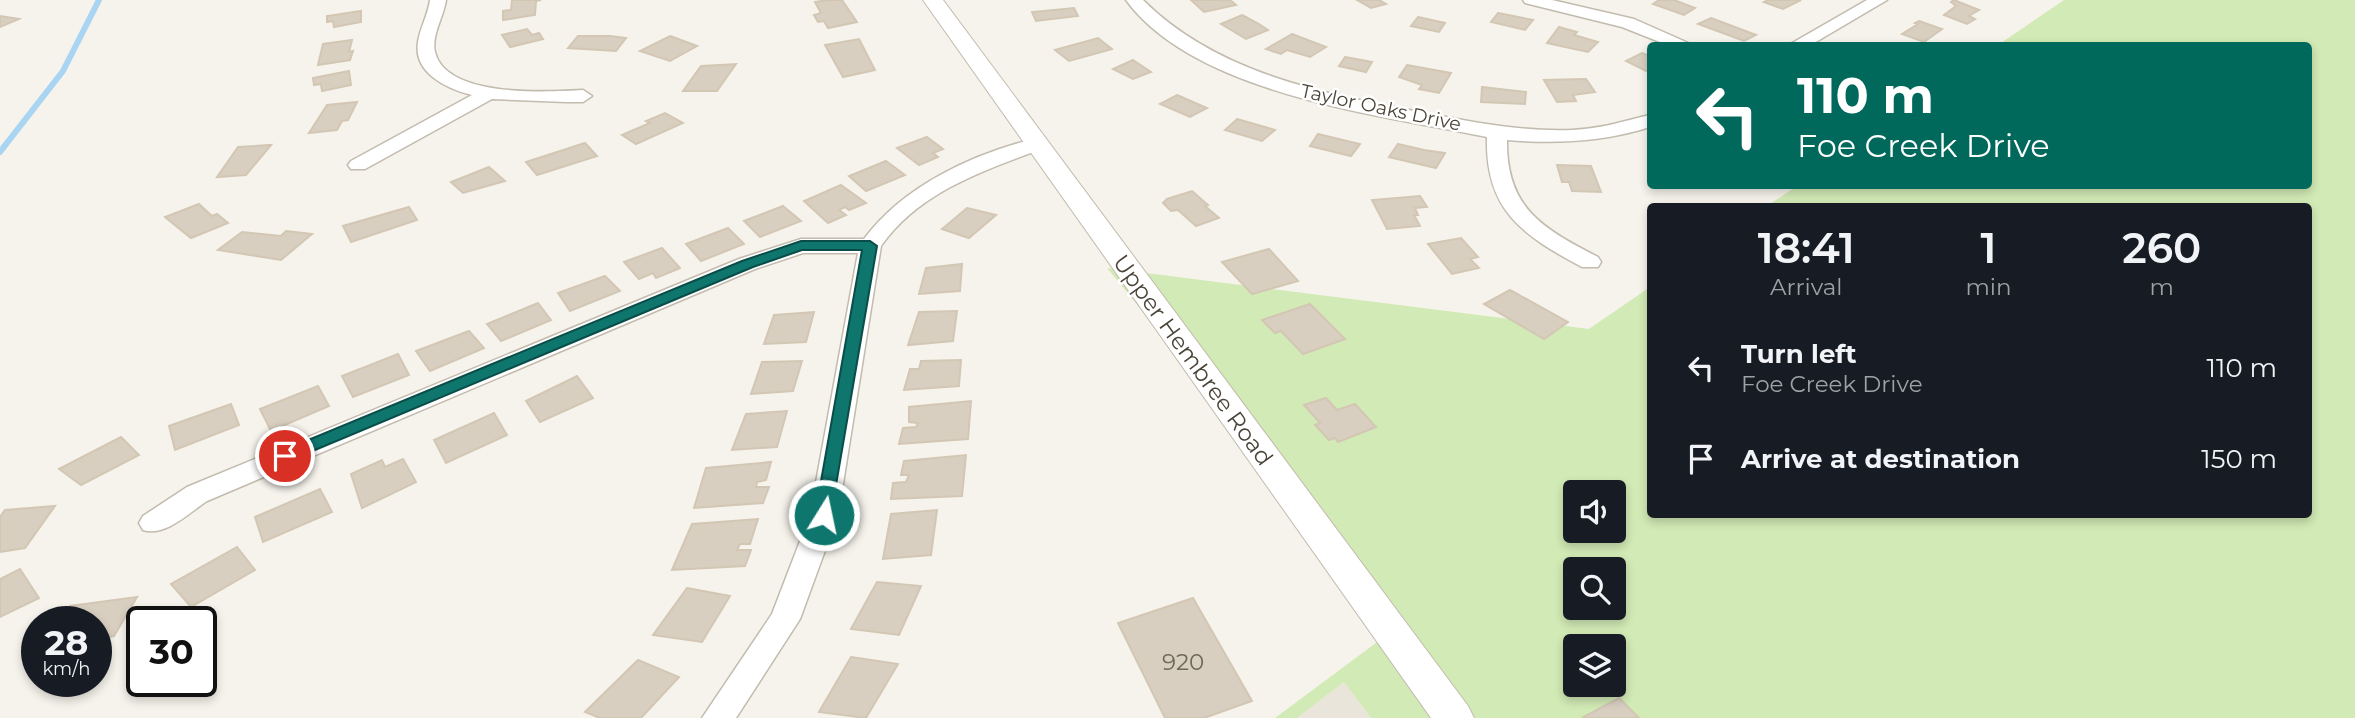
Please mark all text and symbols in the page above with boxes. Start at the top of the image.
text: 110 m [1797,66,1934,125]
icon: left [1682,70,1773,161]
street label: Taylor Oaks Drive [1299,79,1463,136]
text: Foe Creek Drive [1797,126,2050,165]
text: 18:41 [1758,222,1855,274]
text: 1 [1981,222,1997,274]
text: 260 [2122,222,2201,274]
street label: Upper Hembree Road [1107,249,1279,471]
text: Arrival [1770,273,1843,301]
text: min [1965,273,2012,301]
text: m [2150,273,2174,301]
text: Turn left [1741,338,1857,370]
icon: left [1682,349,1720,387]
text: 110 m [2207,352,2277,384]
text: Foe Creek Drive [1741,370,1923,398]
pin [255,426,315,486]
icon: arrive [266,437,304,475]
icon: arrive [1682,440,1720,478]
text: Arrive at destination [1741,443,2020,475]
text: 150 m [2201,443,2277,475]
position arrow [787,478,861,552]
map controls [1563,480,1626,697]
button: sound [1563,480,1626,543]
button: search [1563,557,1626,620]
speed limit sign: 30 [126,606,217,697]
text: 28 [45,621,88,664]
button: layers [1563,634,1626,697]
house number: 920 [1162,648,1204,676]
text: km/h [42,658,91,680]

